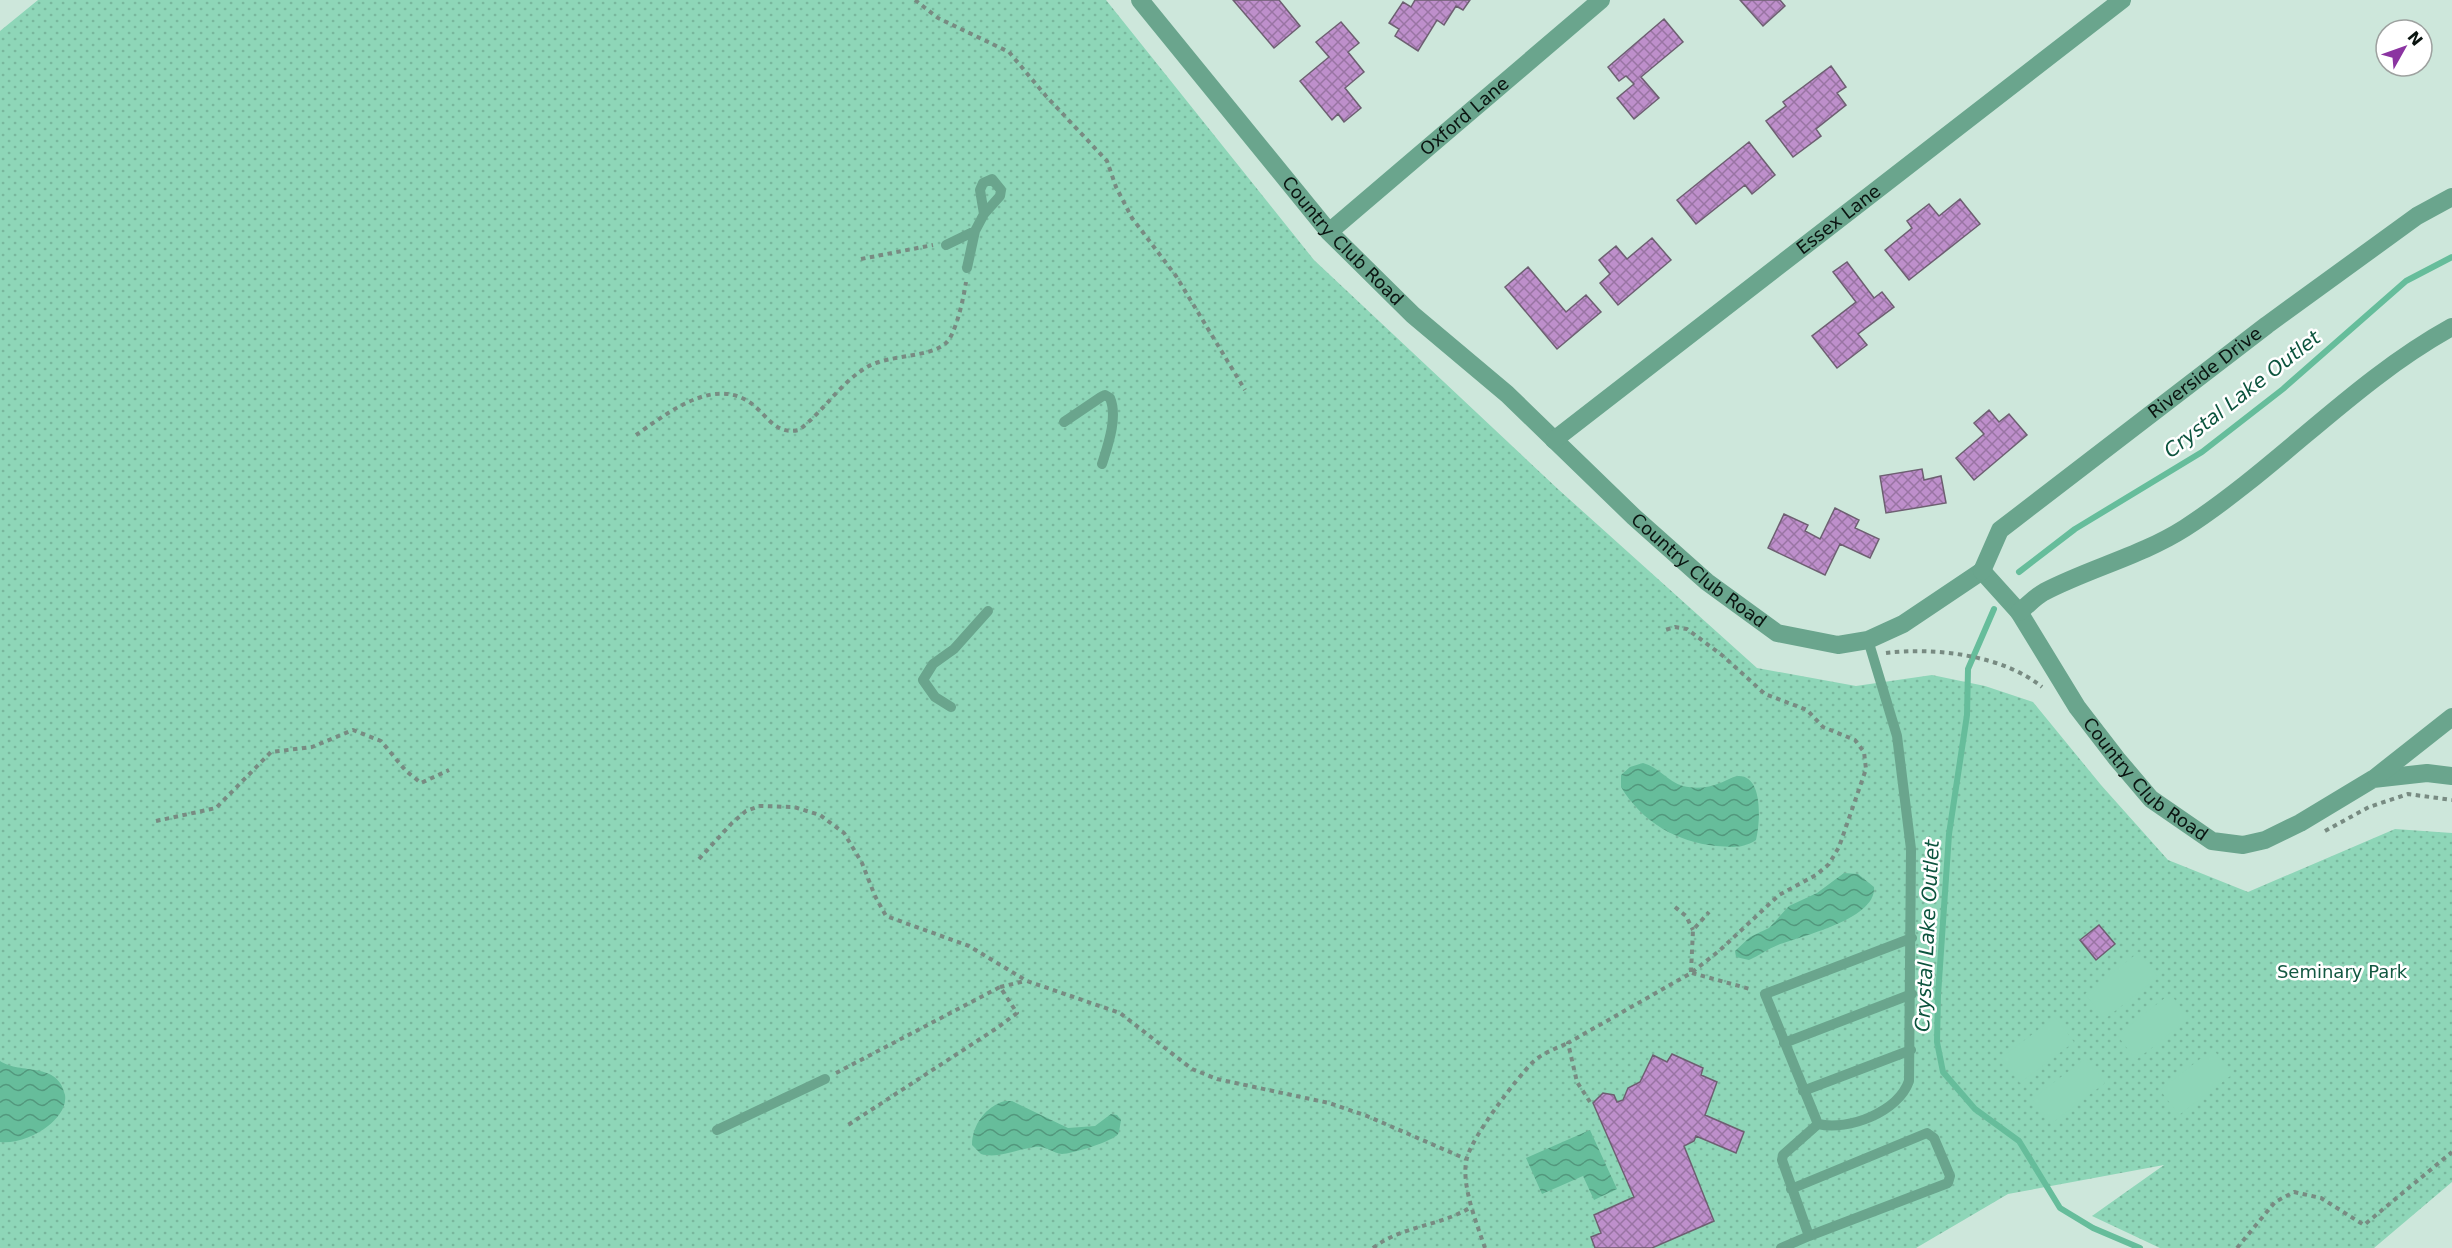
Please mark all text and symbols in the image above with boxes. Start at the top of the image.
north arrow [2374,18,2434,78]
text: N [2404,27,2427,50]
street label: Oxford Lane [1415,72,1513,160]
street label: Country Club Road [1278,172,1408,309]
street label: Essex Lane [1792,180,1885,258]
street label: Riverside Drive [2144,322,2265,423]
water label: Crystal Lake Outlet [2159,325,2326,463]
street label: Country Club Road [1627,509,1771,632]
street label: Country Club Road [2079,713,2212,845]
water label: Crystal Lake Outlet [1910,838,1944,1033]
park label: Seminary Park [2277,961,2408,982]

